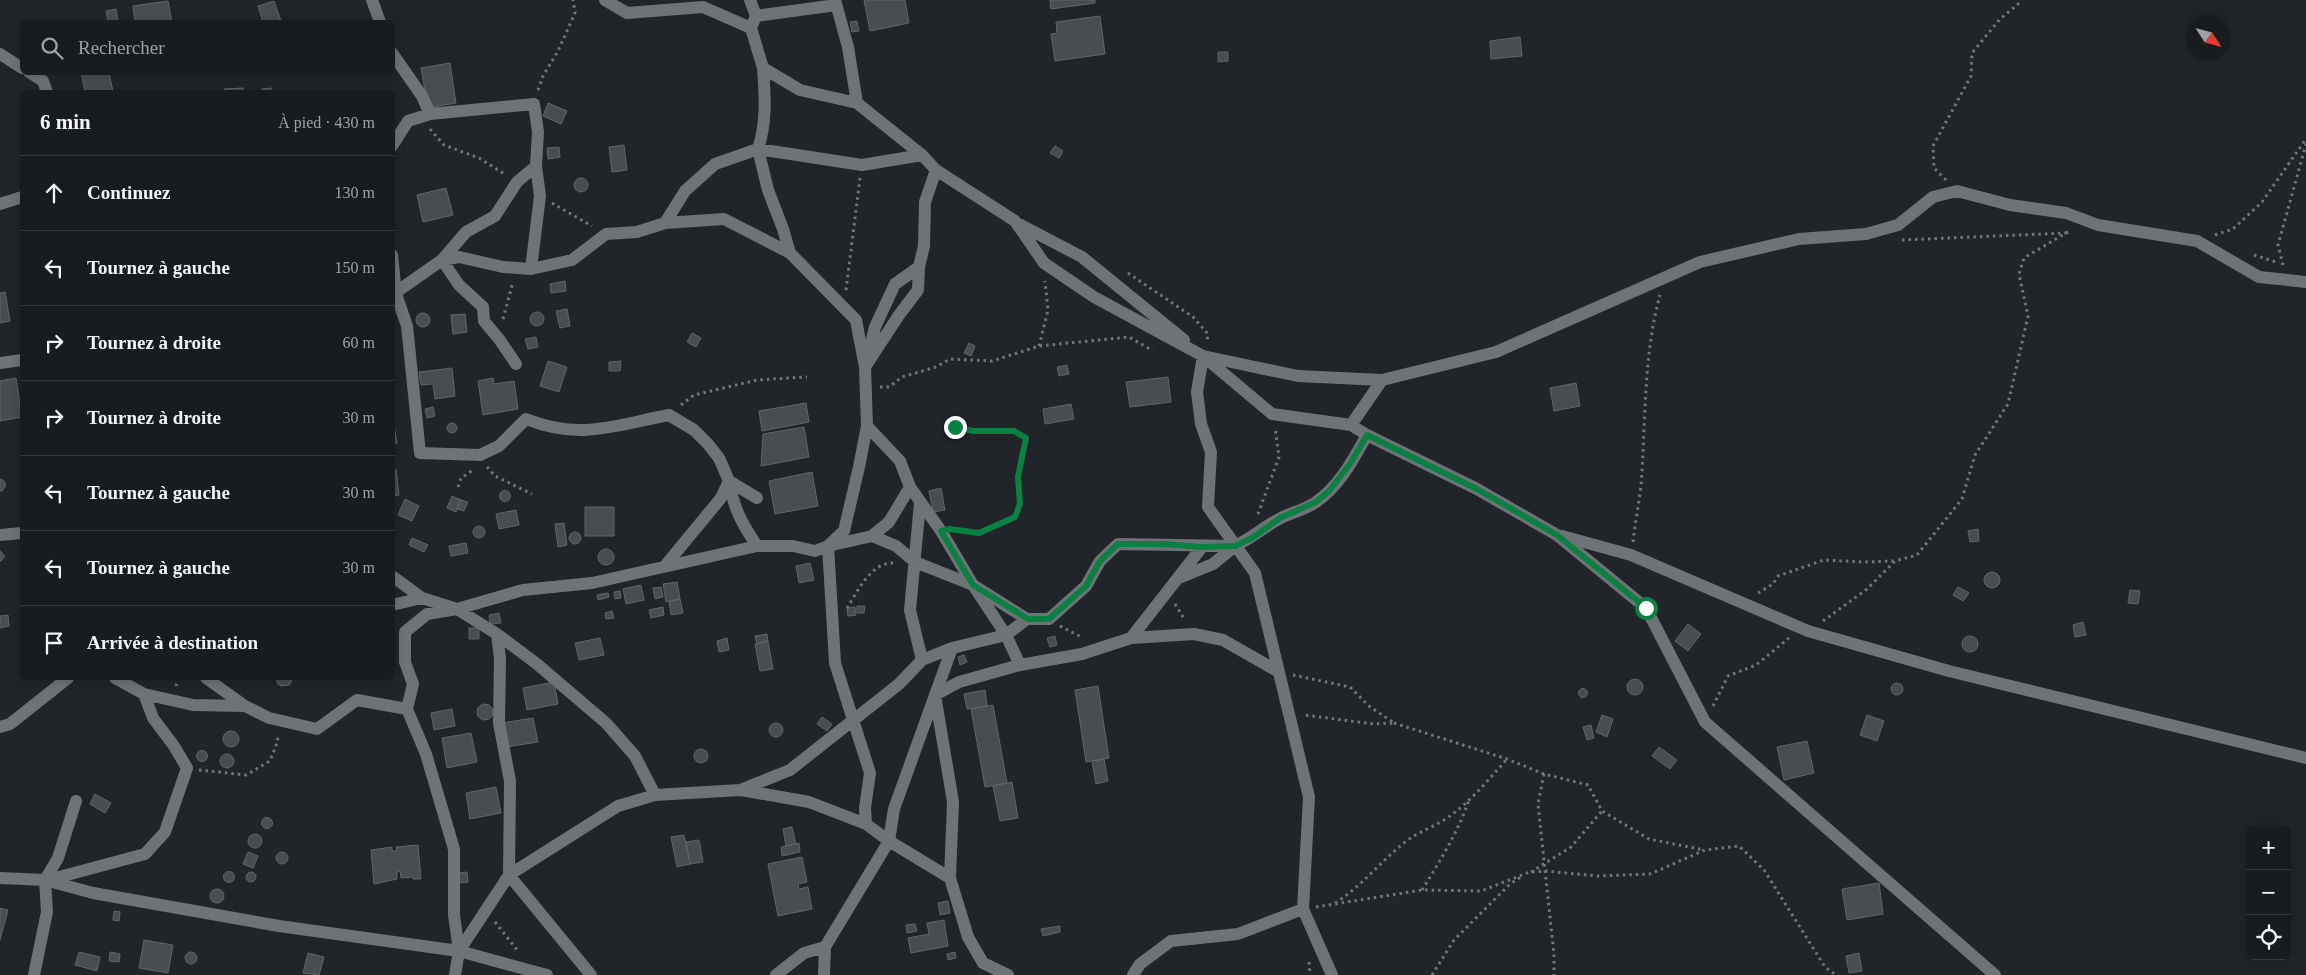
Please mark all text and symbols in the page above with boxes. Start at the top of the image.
north arrow [2186,15,2231,60]
search box [20,20,395,75]
icon: search [38,34,66,62]
text: Rechercher [78,37,165,58]
text: 6 min [40,110,91,134]
text: À pied · 430 m [278,114,375,131]
icon: ahead [40,179,68,207]
text: Continuez [87,182,170,203]
text: 130 m [335,184,375,201]
icon: left [40,254,68,282]
text: Tournez à gauche [87,257,230,278]
text: 150 m [335,259,375,276]
icon: right [40,329,68,357]
text: Tournez à droite [87,332,221,353]
text: 60 m [343,334,375,351]
icon: right [40,404,68,432]
text: Tournez à droite [87,407,221,428]
text: 30 m [343,409,375,426]
route end [944,416,967,439]
icon: left [40,479,68,507]
text: Tournez à gauche [87,482,230,503]
text: 30 m [343,484,375,501]
icon: left [40,554,68,582]
text: Tournez à gauche [87,557,230,578]
text: 30 m [343,559,375,576]
route start [1635,597,1658,620]
icon: arrive [40,629,68,657]
text: Arrivée à destination [87,632,258,653]
map controls [2246,825,2291,960]
button: + [2246,825,2291,870]
button: − [2246,870,2291,915]
button: locate [2246,915,2291,960]

